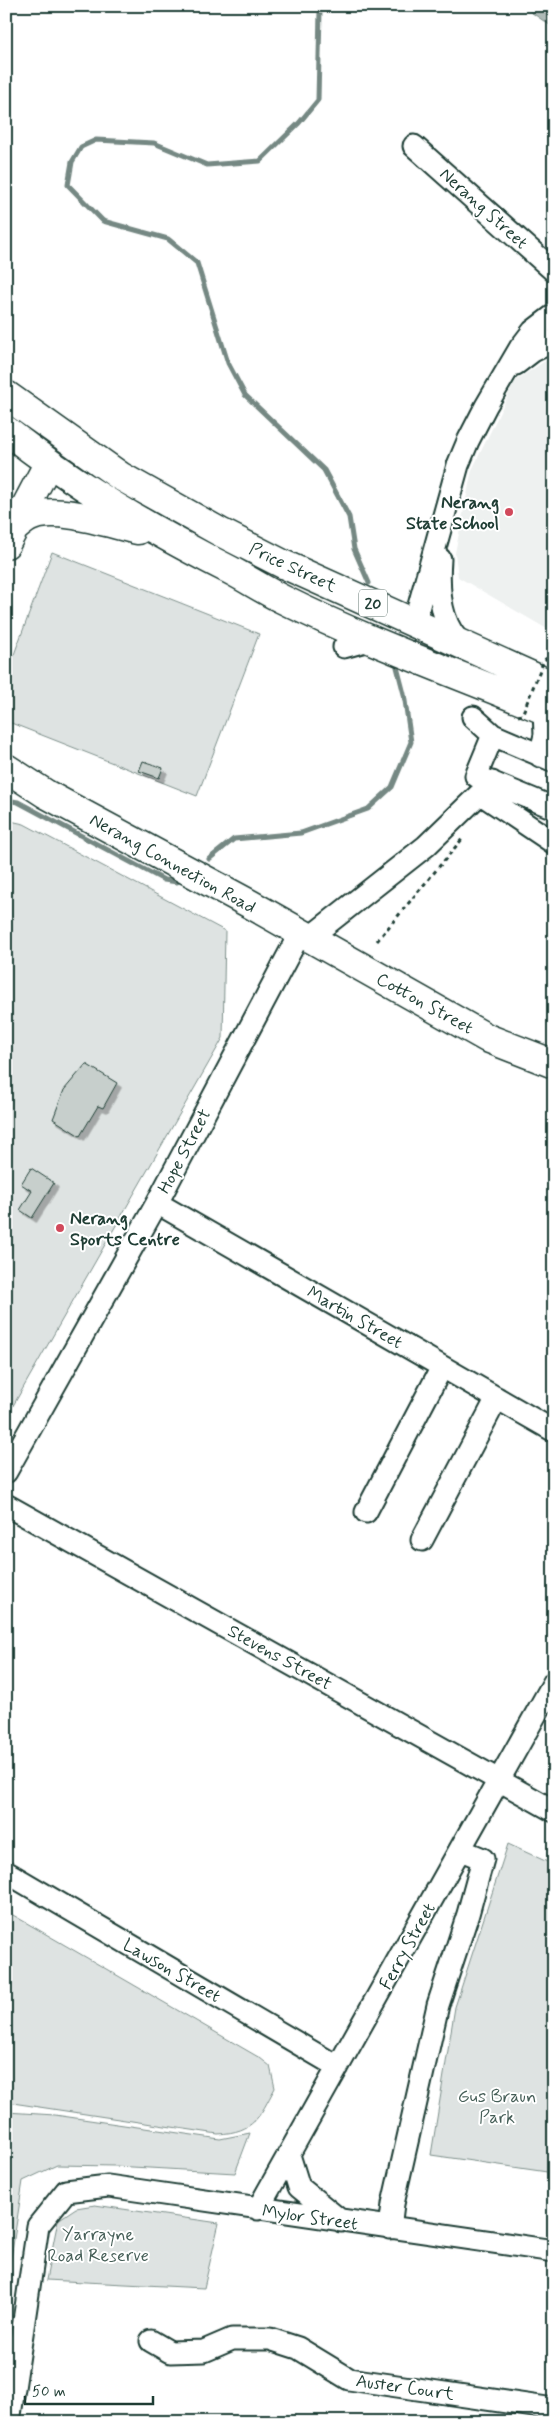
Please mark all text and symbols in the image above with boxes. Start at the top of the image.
street label: Nerang Street [434,163,533,255]
place label: Nerang State School [406,491,499,536]
marker: Nerang State School [503,506,515,518]
street label: Price Street [245,537,341,599]
road number: 20 [359,590,387,616]
street label: Nerang Connection Road [85,808,260,920]
street label: Cotton Street [372,967,478,1041]
street label: Hope Street [153,1105,217,1198]
place label: Nerang Sports Centre [70,1207,180,1252]
marker: Nerang Sports Centre [54,1222,66,1234]
street label: Martin Street [302,1281,407,1355]
street label: Stevens Street [223,1619,336,1696]
street label: Ferry Street [374,1899,442,1994]
street label: Lawson Street [118,1933,225,2009]
park label: Gus Braun Park [458,2085,536,2130]
street label: Mylor Street [260,2199,360,2237]
park label: Yarrayne Road Reserve [47,2223,149,2268]
street label: Auster Court [354,2369,456,2407]
scale bar [25,2373,152,2405]
text: 50 m [32,2382,66,2402]

